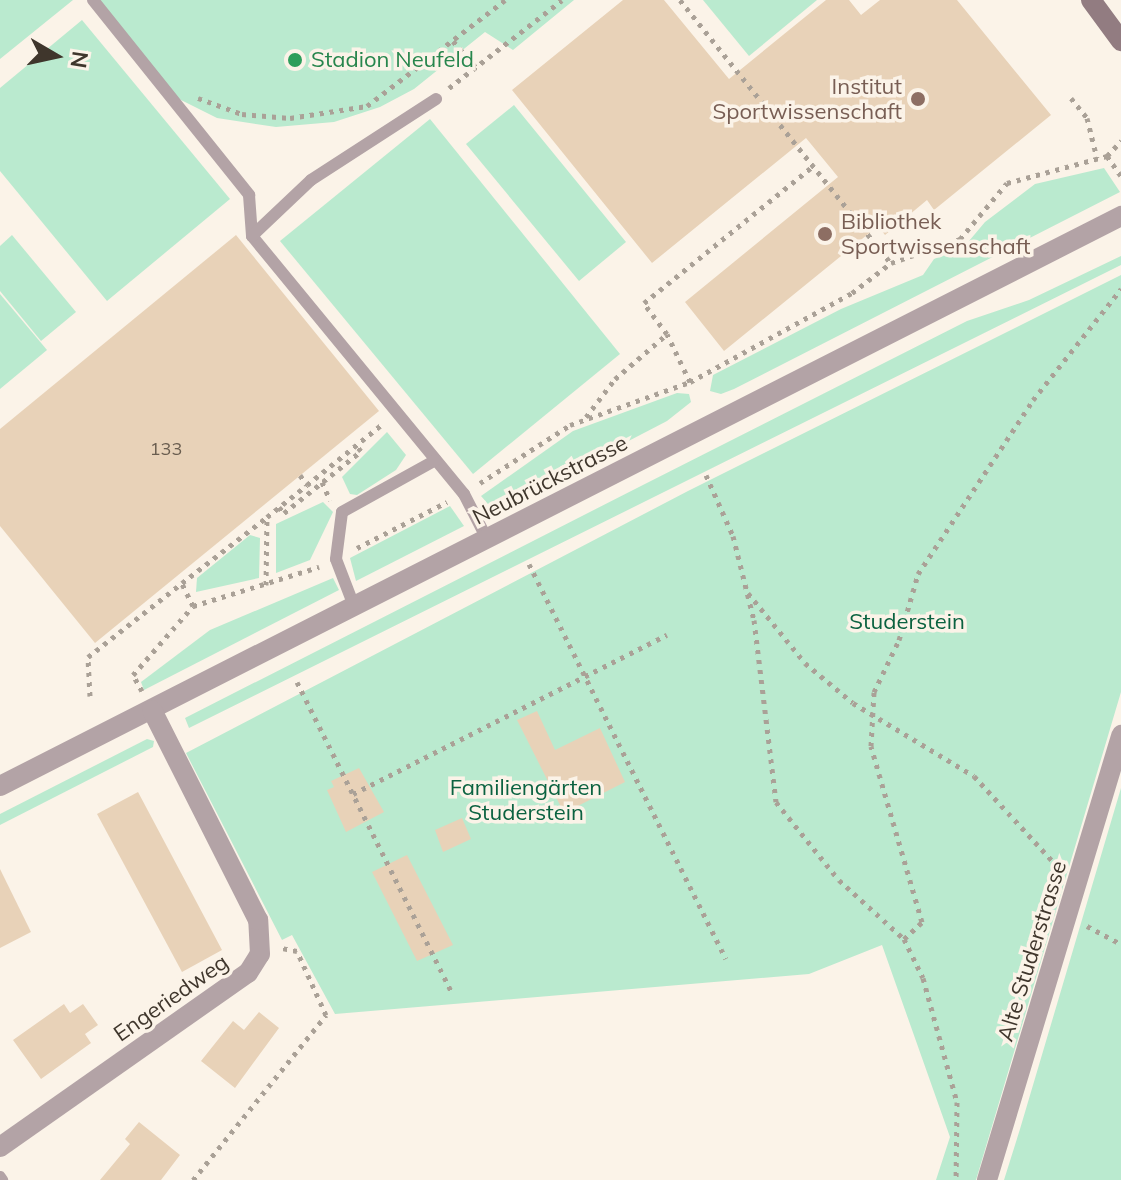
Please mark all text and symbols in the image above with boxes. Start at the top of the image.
north arrow [16,16,96,96]
place label: Stadion Neufeld [311,47,474,73]
text: N [65,49,95,70]
marker: Stadion Neufeld [286,51,304,69]
place label: Institut Sportwissenschaft [713,73,902,124]
marker: Institut Sportwissenschaft [909,90,927,108]
place label: Bibliothek Sportwissenschaft [841,208,1030,260]
marker: Bibliothek Sportwissenschaft [816,225,834,243]
street label: Neubrückstrasse [468,430,632,530]
house number: 133 [150,438,182,460]
park label: Studerstein [849,609,965,635]
park label: Familiengärten Studerstein [450,774,602,826]
street label: Alte Studerstrasse [992,858,1072,1044]
street label: Engeriedweg [109,949,233,1047]

